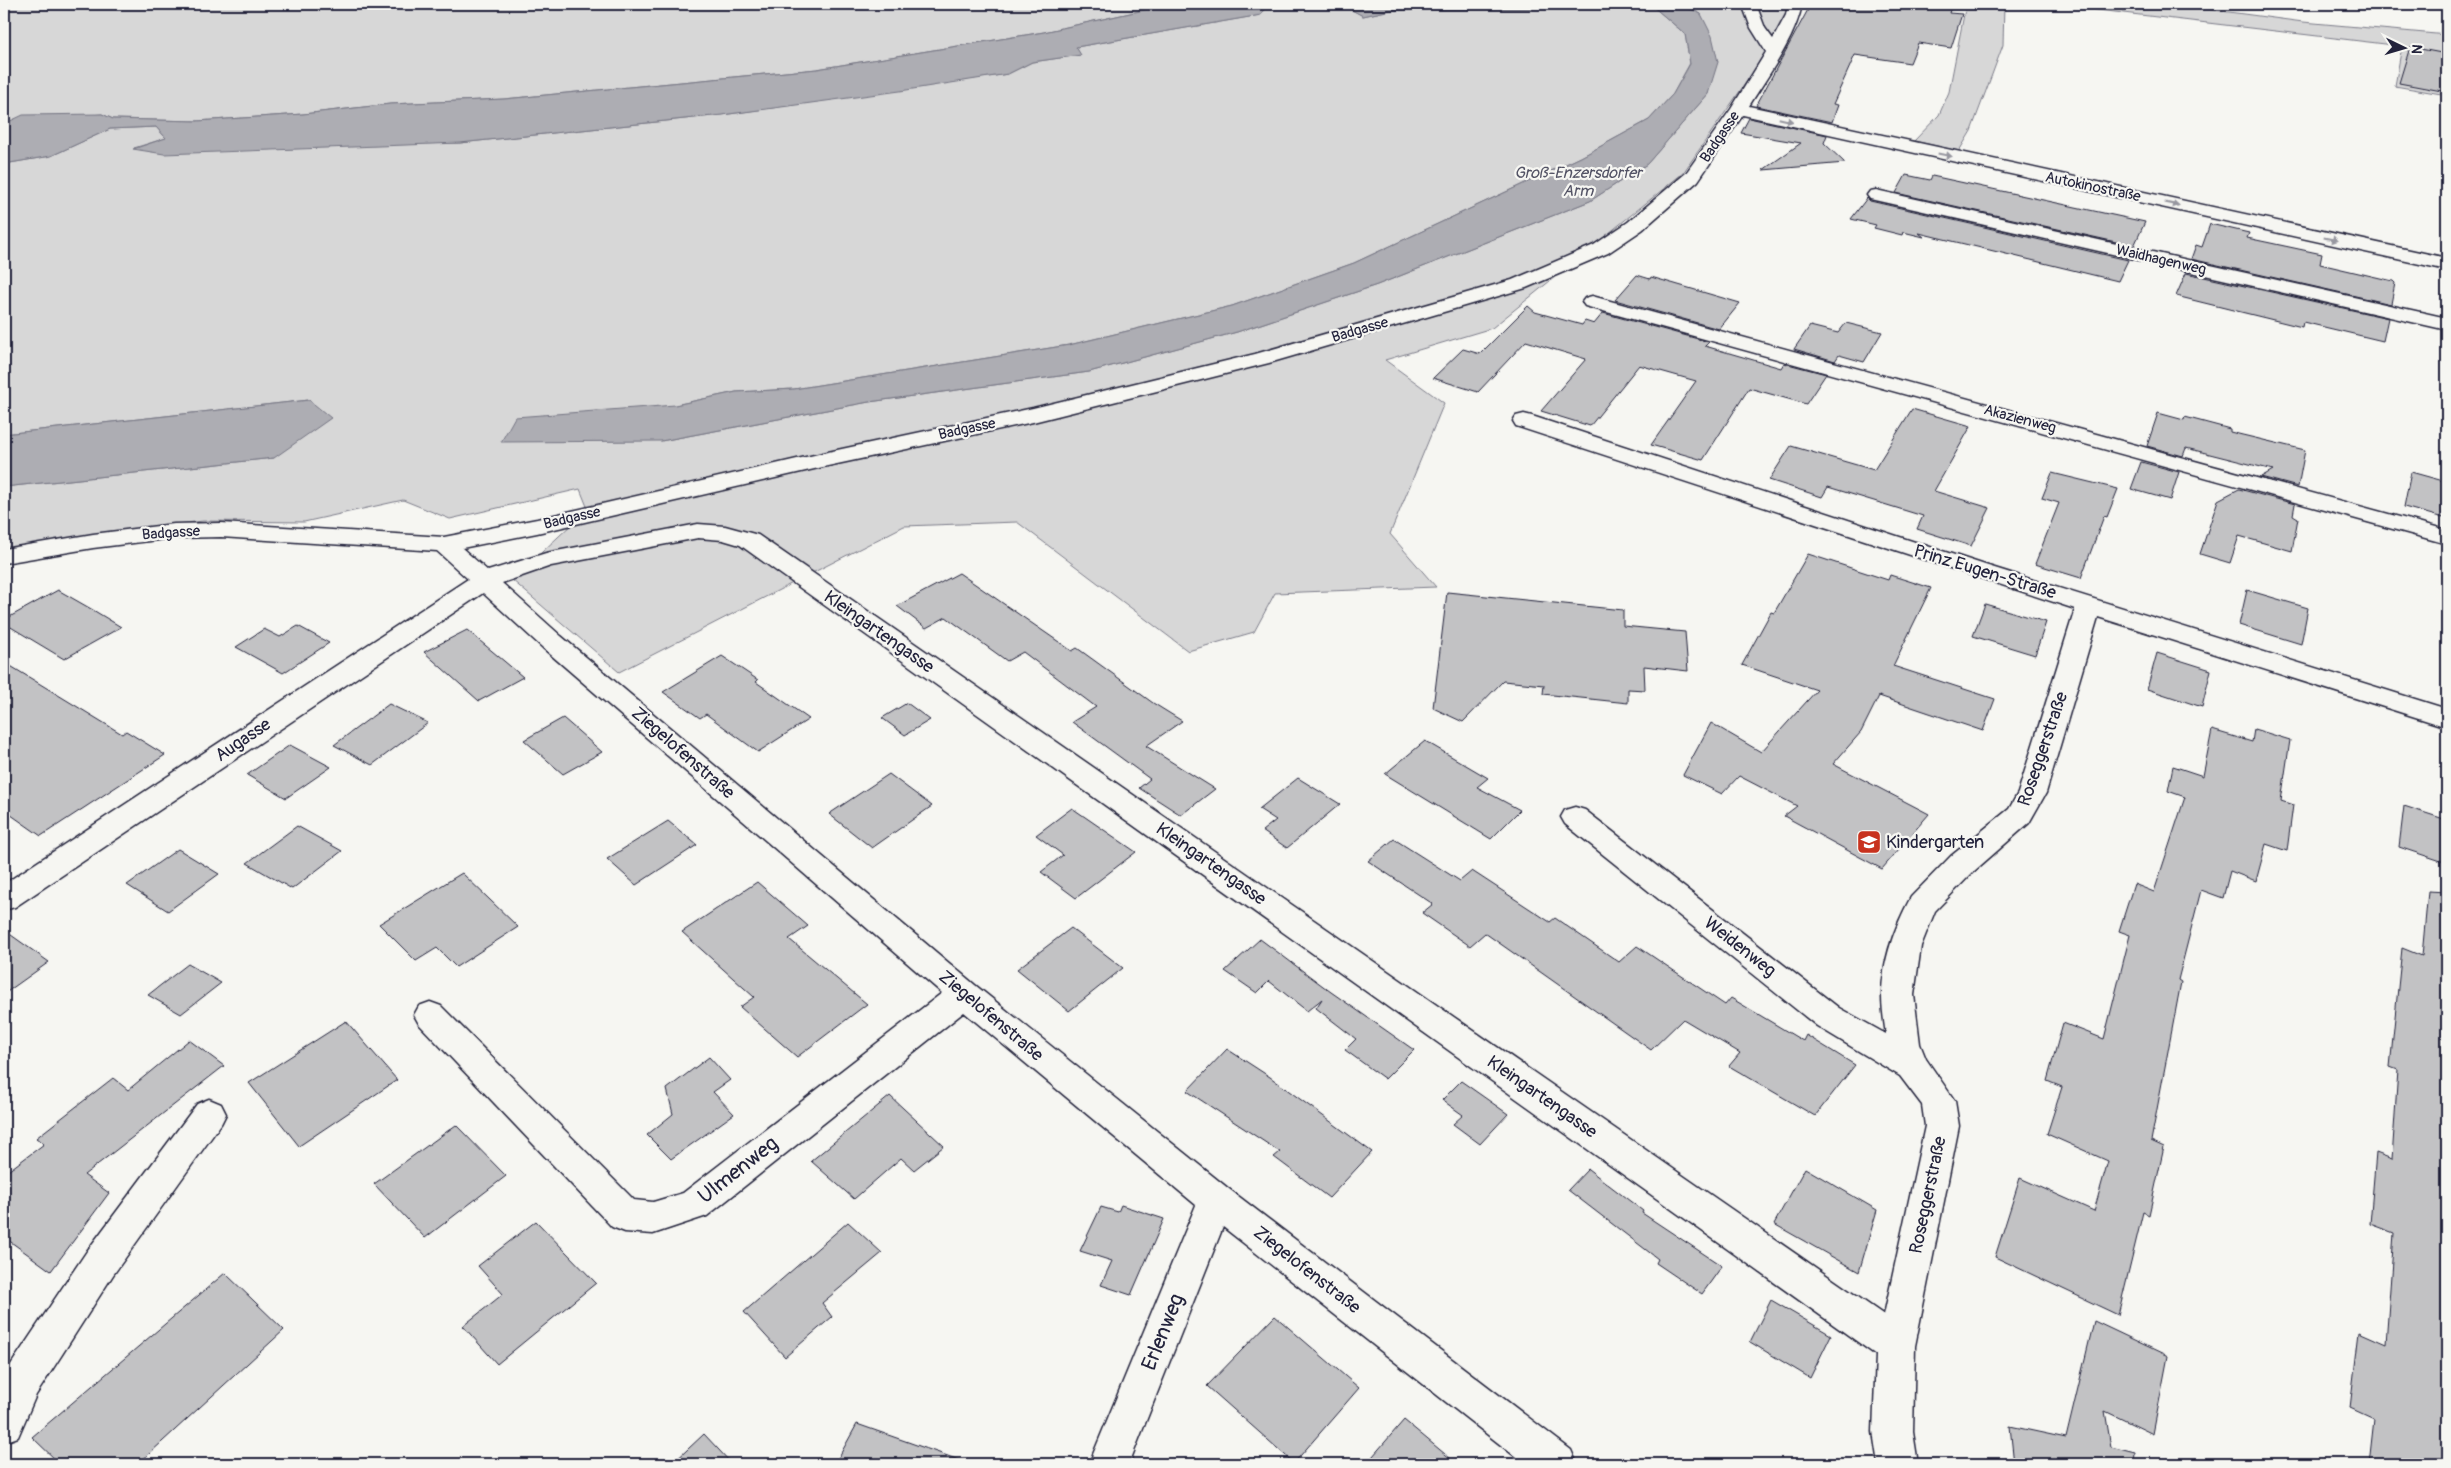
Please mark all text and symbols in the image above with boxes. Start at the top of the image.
north arrow [2378,22,2428,72]
text: N [2408,44,2425,55]
street label: Badgasse [1696,107,1744,166]
one-way arrow [1779,116,1794,124]
one-way arrow [1937,151,1952,159]
water label: Groß-Enzersdorfer Arm [1514,163,1644,201]
street label: Autokinostraße [2044,168,2143,207]
one-way arrow [2165,200,2180,208]
one-way arrow [2323,235,2338,243]
street label: Waidhagenweg [2114,240,2208,280]
street label: Badgasse [1329,313,1391,347]
street label: Akazienweg [1982,400,2058,438]
street label: Badgasse [937,414,998,444]
street label: Badgasse [542,502,603,534]
street label: Badgasse [141,521,201,545]
street label: Prinz Eugen-Straße [1911,539,2059,605]
street label: Kleingartengasse [819,585,939,679]
street label: Roseggerstraße [2013,689,2073,809]
street label: Ziegelofenstraße [627,702,740,804]
street label: Augasse [211,713,275,767]
street label: Kleingartengasse [1151,817,1271,911]
school or university icon: Kindergarten [1856,829,1882,855]
place label: Kindergarten [1886,831,1984,854]
street label: Weidenweg [1699,912,1781,982]
street label: Ziegelofenstraße [934,966,1048,1067]
street label: Kleingartengasse [1482,1050,1602,1144]
street label: Ulmenweg [692,1130,784,1210]
street label: Roseggerstraße [1904,1134,1952,1256]
street label: Ziegelofenstraße [1249,1221,1365,1319]
street label: Erlenweg [1135,1290,1191,1374]

